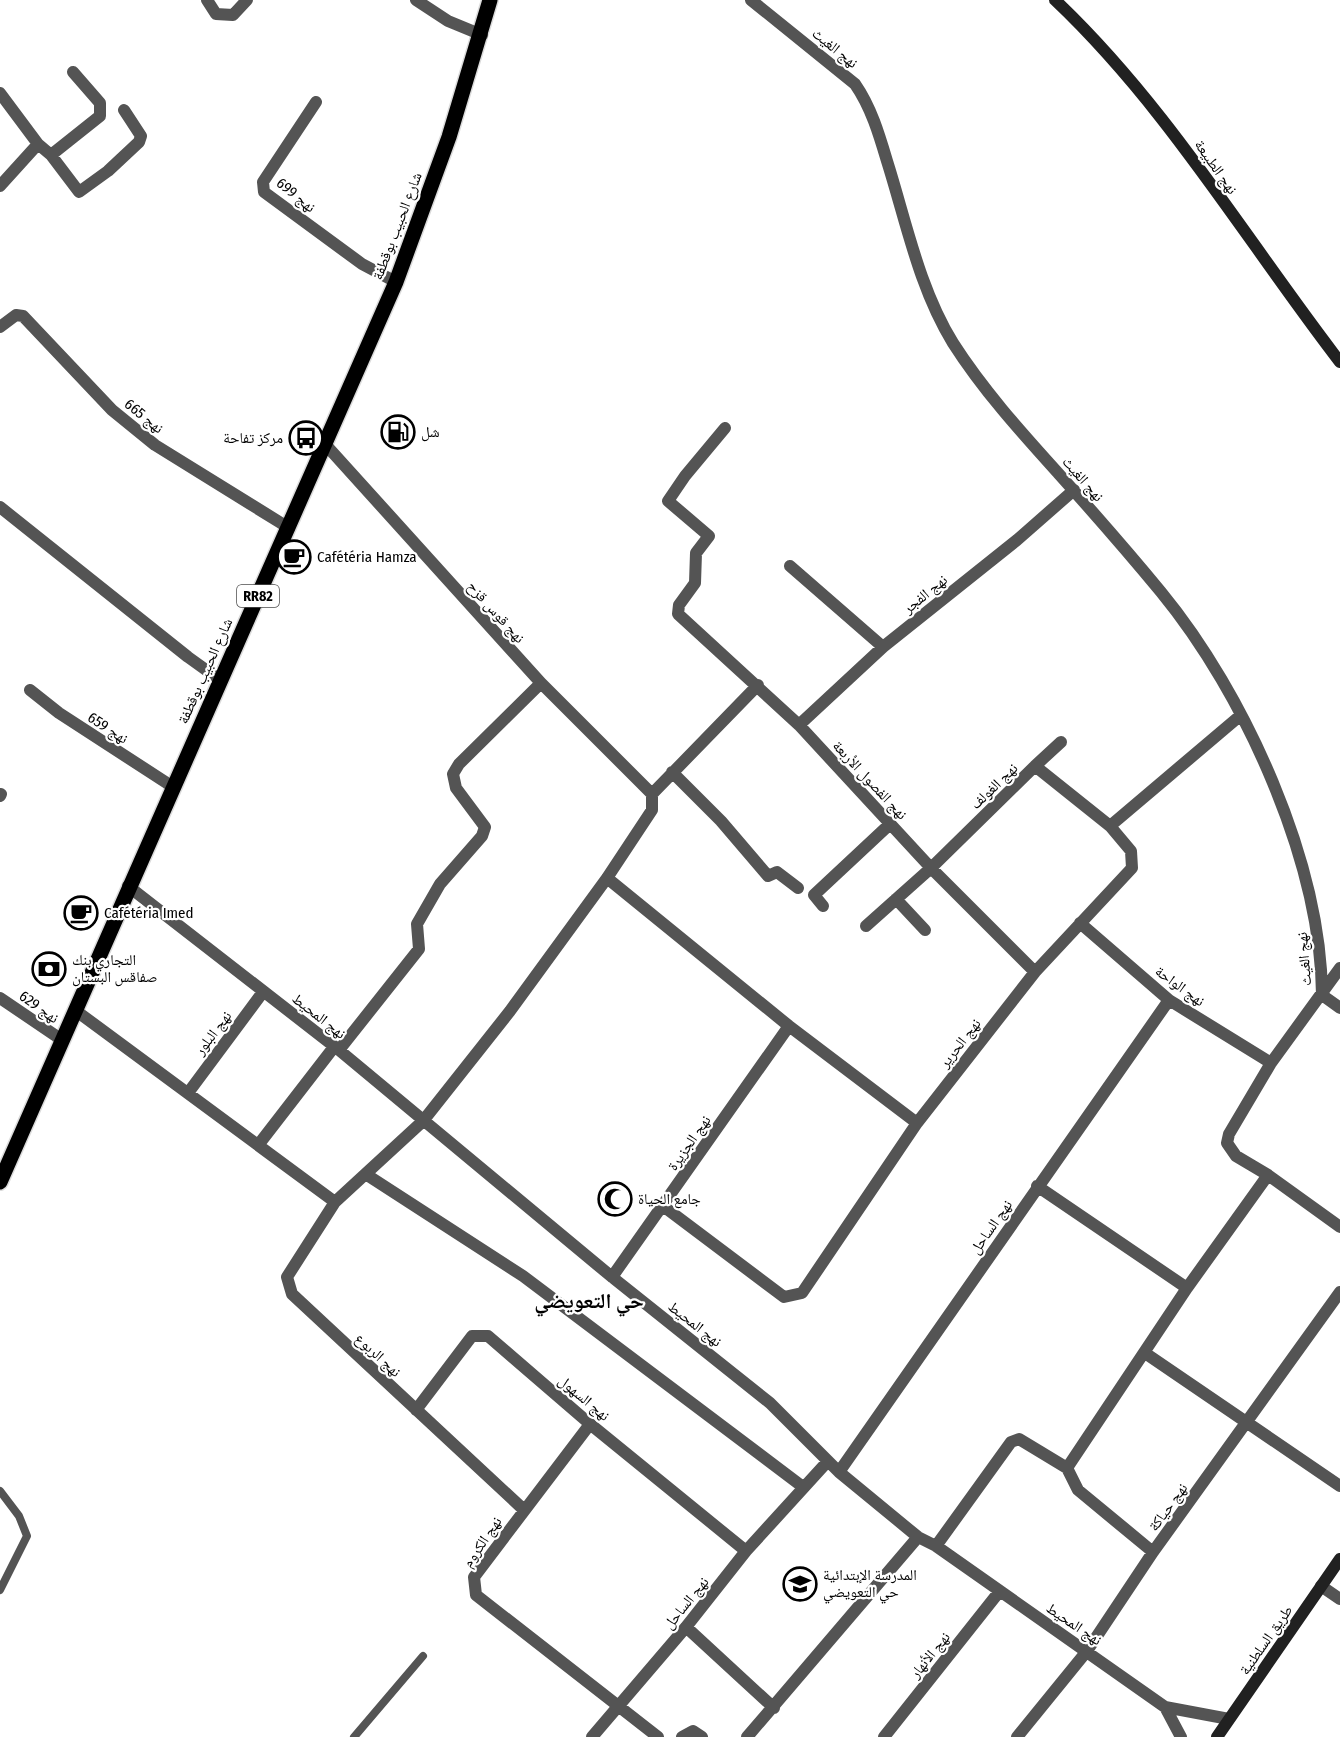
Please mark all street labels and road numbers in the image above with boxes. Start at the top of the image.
street label: نهج الغيث [808,24,862,73]
street label: نهج الطبيعة [1190,136,1241,198]
street label: شارع الحبيب بوقطفة [368,170,427,283]
street label: نهج 699 [272,174,319,217]
street label: نهج 665 [120,395,167,438]
street label: نهج الغيث [1058,453,1108,506]
street label: نهج الفجر [898,571,951,619]
street label: نهج قوس قزح [463,577,529,647]
road number: RR82 [237,585,279,607]
street label: شارع الحبيب بوقطفة [174,615,237,727]
street label: نهج 659 [84,708,132,749]
street label: نهج الفصول الأربعة [828,737,911,824]
street label: نهج الغولف [967,759,1022,814]
street label: نهج الغيث [1293,931,1316,987]
street label: نهج الواحة [1151,962,1208,1011]
street label: نهج 629 [15,987,62,1028]
street label: نهج المحيط [288,989,349,1043]
street label: نهج البلور [190,1007,236,1060]
street label: نهج الحرير [935,1015,986,1073]
street label: نهج الجزيرة [663,1112,715,1175]
street label: نهج الساحل [966,1196,1017,1258]
street label: نهج المحيط [664,1297,725,1351]
street label: نهج الربوع [351,1329,405,1382]
street label: نهج السهول [554,1371,613,1425]
street label: نهج حياكة [1145,1479,1192,1535]
street label: نهج الكروم [458,1513,506,1571]
street label: نهج الساحل [659,1573,713,1633]
street label: نهج المحيط [1042,1599,1105,1650]
street label: طريق السلطنية [1236,1602,1297,1679]
street label: نهج الأنهار [905,1628,955,1683]

